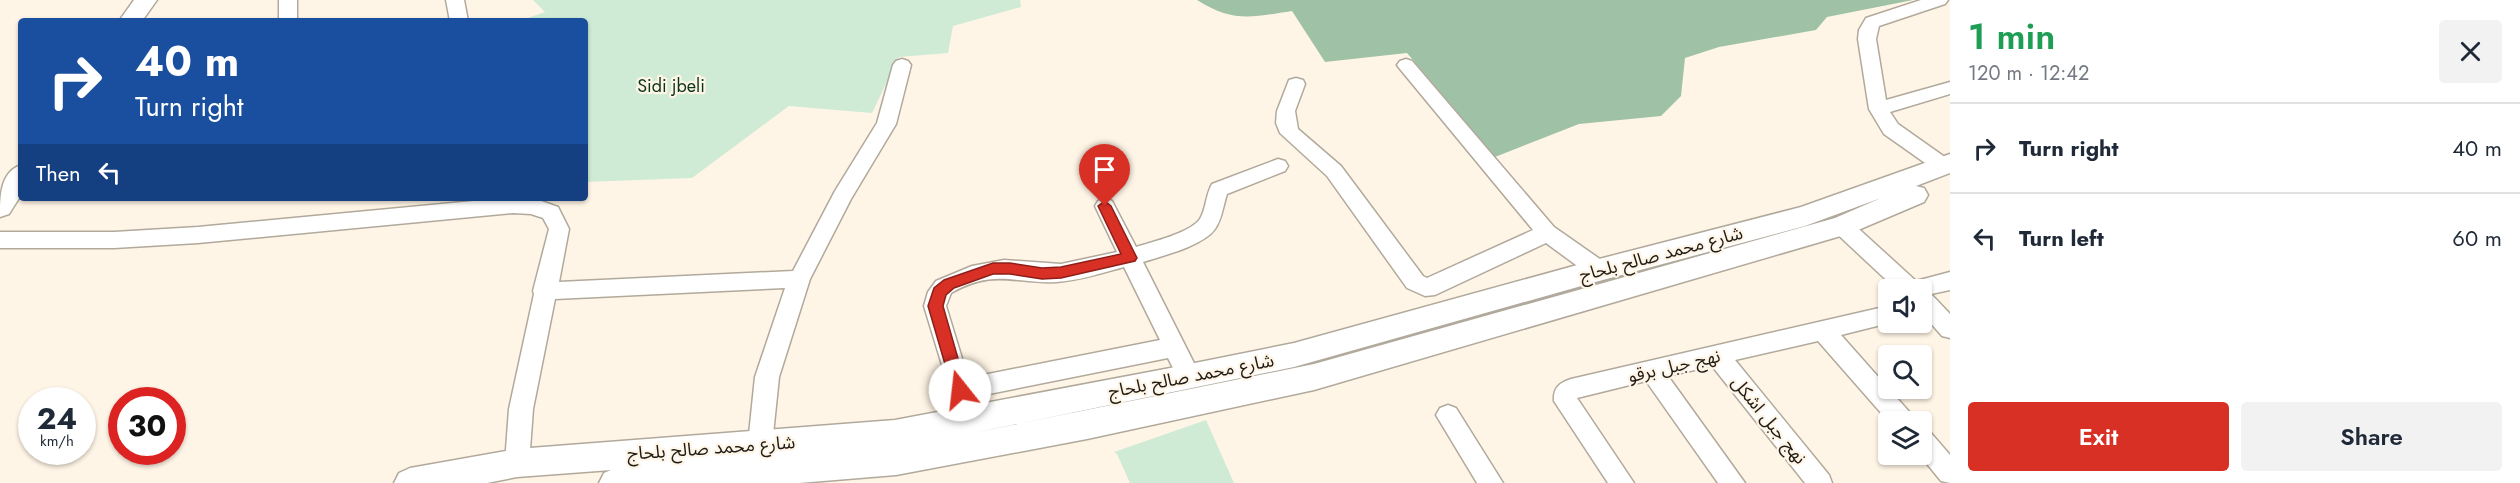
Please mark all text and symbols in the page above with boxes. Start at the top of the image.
text: 1 min [1968,10,2055,62]
button: close [2439,20,2502,83]
text: 40 m [135,31,239,92]
icon: right [36,42,114,120]
text: 120 m · 12:42 [1968,59,2089,88]
park label: Sidi jbeli [637,73,705,99]
text: Turn right [135,87,243,126]
icon: right [1968,132,2001,165]
text: Turn right [2019,132,2119,164]
text: 40 m [2452,132,2502,164]
pin [1079,144,1130,206]
icon: arrive [1088,153,1121,186]
icon: left [93,156,126,189]
text: Then [36,157,81,189]
street label: شارع محمد صالح بلحاج [1576,220,1746,289]
icon: left [1968,222,2001,255]
text: Turn left [2019,222,2104,254]
text: 60 m [2452,222,2502,254]
map controls [1878,279,1932,465]
button: sound [1878,279,1932,333]
street label: نهج جبل برقو [1625,343,1723,389]
button: search [1878,345,1932,399]
street label: شارع محمد صالح بلحاج [1106,347,1276,406]
position arrow [928,358,992,422]
street label: نهج جبل اشكل [1725,370,1813,470]
speed limit sign: 30 [108,387,186,465]
text: 24 [37,397,77,440]
button: Exit [1968,402,2229,471]
button: Share [2241,402,2502,471]
button: layers [1878,411,1932,465]
street label: شارع محمد صالح بلحاج [626,429,796,468]
text: km/h [40,430,74,452]

